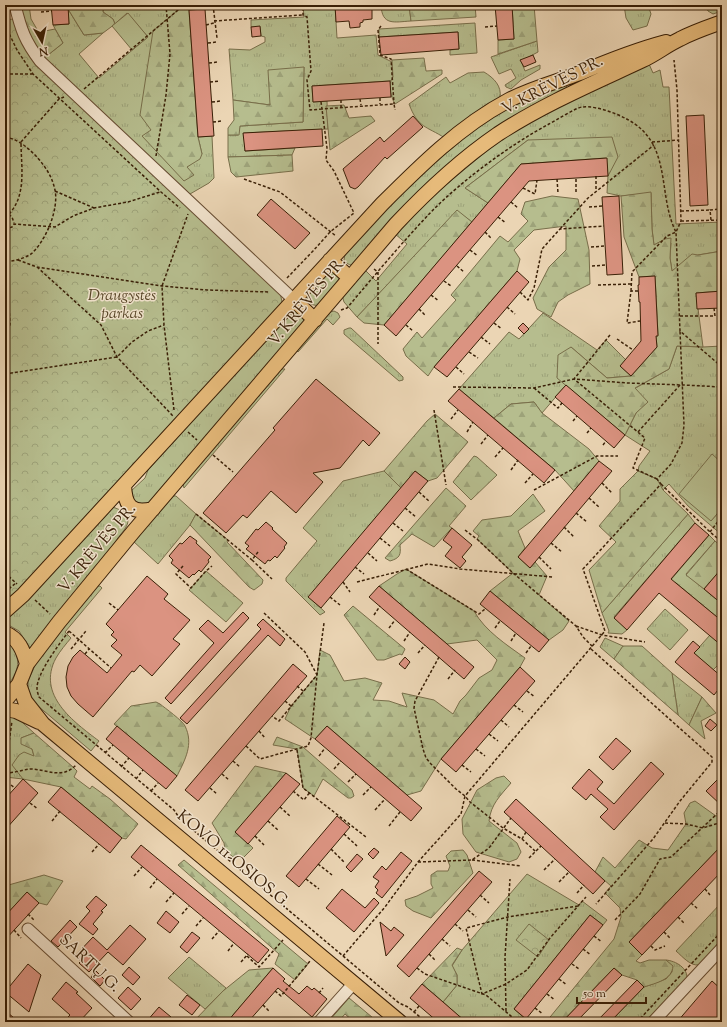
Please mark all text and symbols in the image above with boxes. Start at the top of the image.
north arrow [22,22,62,62]
text: N [38,42,50,60]
street label: V. KRĖVĖS PR. [498,51,608,121]
street label: V. KRĖVĖS PR. [263,252,353,352]
park label: Draugystės parkas [88,285,156,326]
street label: V. KRĖVĖS PR. [53,499,143,599]
street label: KOVO 11-OSIOS G. [171,806,295,914]
street label: SARTŲ G. [53,929,125,999]
scale bar [577,979,646,1005]
text: 50 m [582,985,606,1003]

